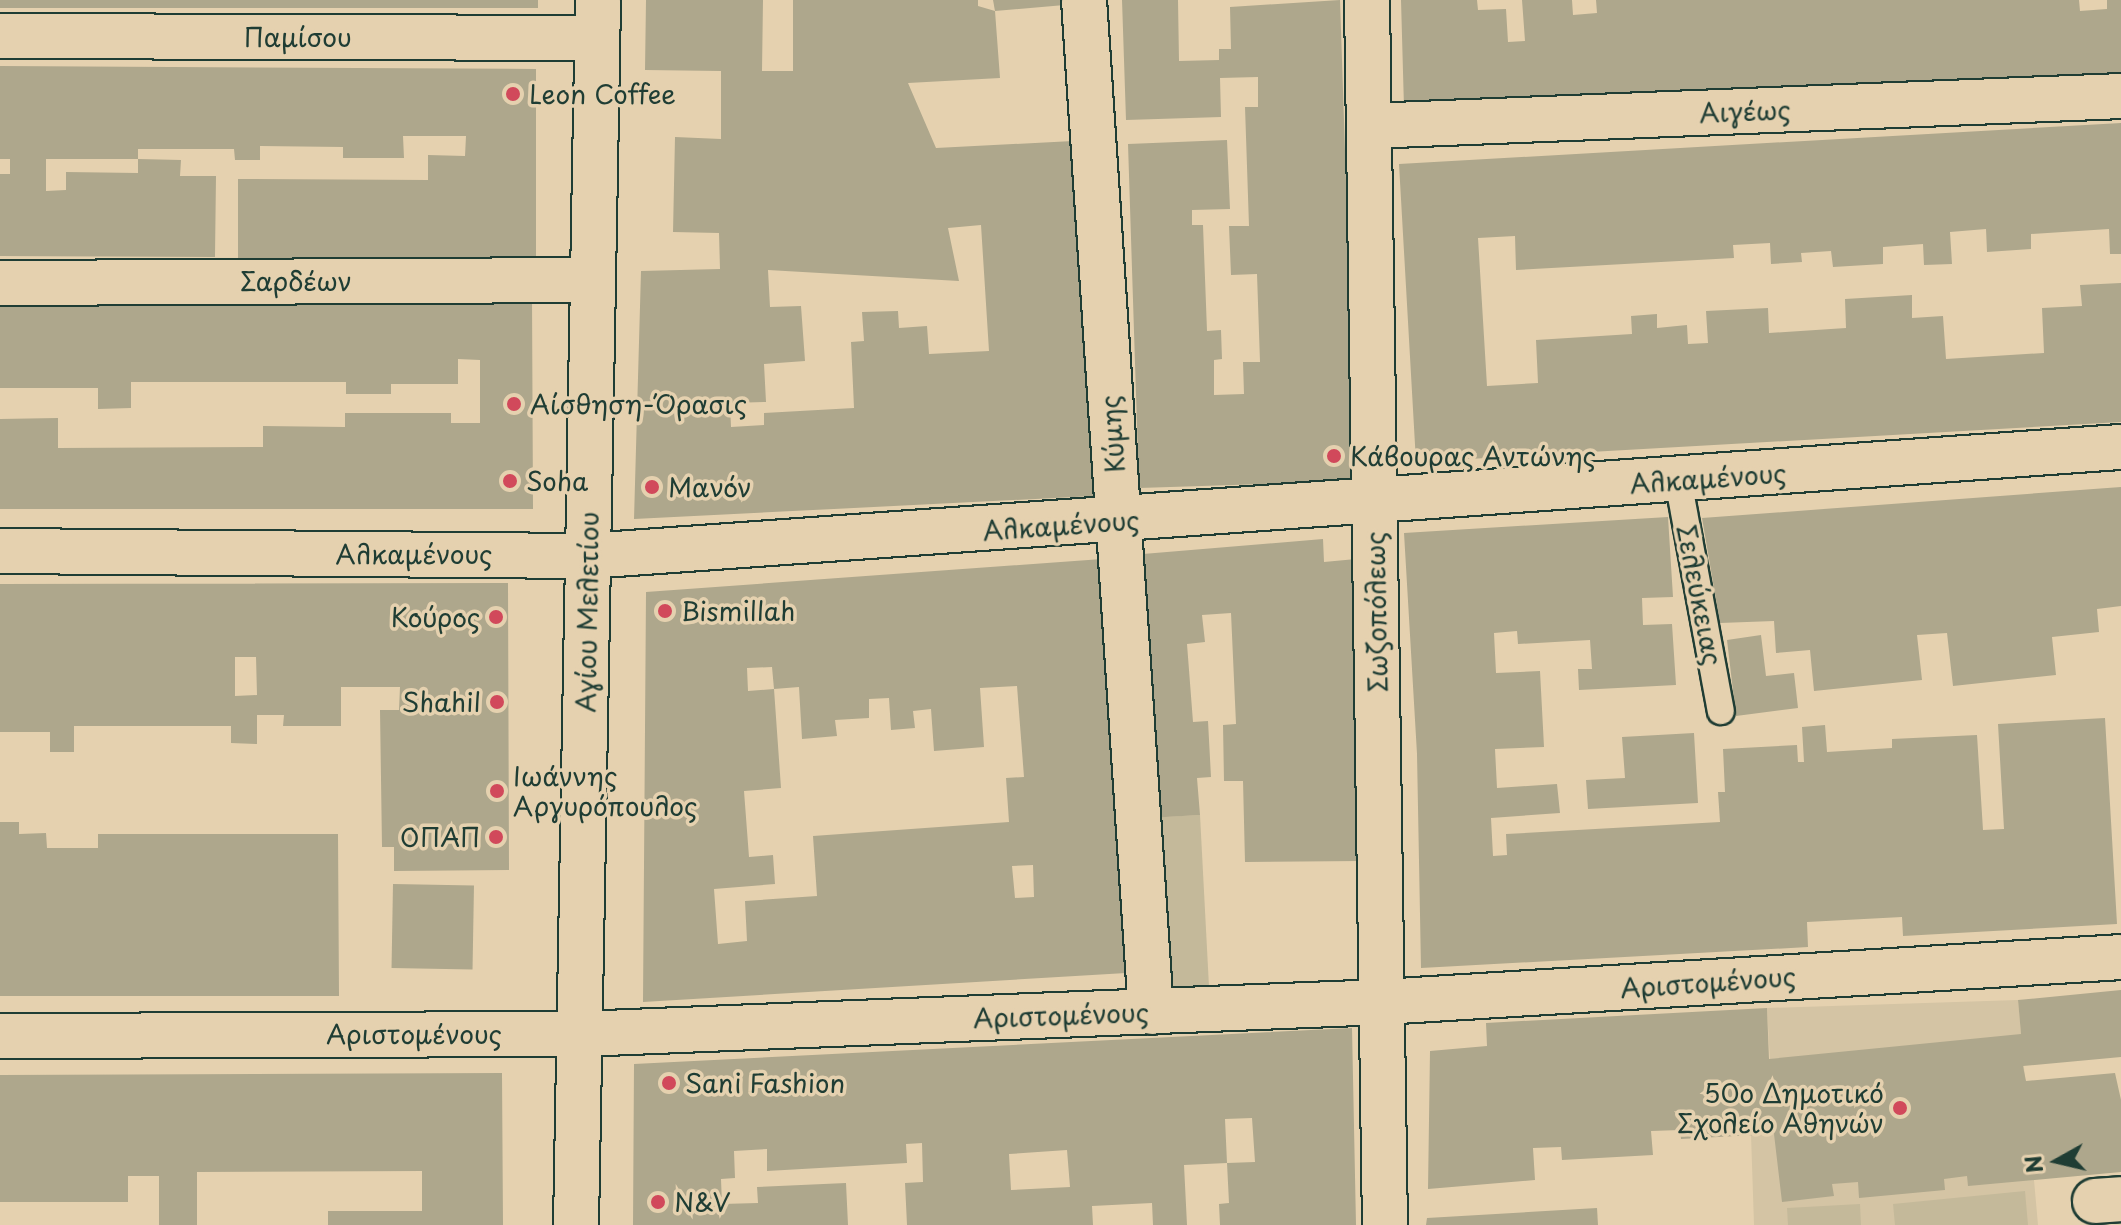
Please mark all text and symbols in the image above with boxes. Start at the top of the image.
street label: Παμίσου [244,21,352,53]
place label: Leon Coffee [529,78,677,110]
marker: Leon Coffee [504,85,522,103]
street label: Αιγέως [1699,94,1791,128]
street label: Σαρδέων [240,265,352,297]
place label: Αίσθηση-Όρασις [530,388,747,420]
street label: Κύμης [1094,394,1130,474]
marker: Αίσθηση-Όρασις [505,395,523,413]
place label: Κάβουρας Αντώνης [1350,440,1596,472]
marker: Κάβουρας Αντώνης [1325,447,1343,465]
street label: Αλκαμένους [1629,457,1787,499]
place label: Soha [526,465,588,497]
place label: Μανόν [668,471,752,503]
marker: Soha [501,472,519,490]
marker: Μανόν [643,478,661,496]
street label: Αλκαμένους [982,504,1140,546]
street label: Αγίου Μελετίου [570,512,604,712]
street label: Σελεύκειας [1671,522,1729,668]
street label: Σωζοπόλεως [1359,531,1393,693]
street label: Αλκαμένους [336,538,492,570]
place label: Bismillah [681,595,795,627]
place label: Κούρος [391,601,480,633]
marker: Bismillah [656,602,674,620]
marker: Κούρος [487,608,505,626]
place label: Shahil [402,686,481,718]
marker: Shahil [488,693,506,711]
place label: Ιωάννης Αργυρόπουλος [513,760,697,822]
marker: Ιωάννης Αργυρόπουλος [488,782,506,800]
place label: ΟΠΑΠ [400,821,480,853]
marker: ΟΠΑΠ [487,828,505,846]
street label: Αριστομένους [1619,960,1797,1004]
street label: Αριστομένους [973,996,1149,1034]
street label: Αριστομένους [326,1018,502,1050]
place label: Sani Fashion [685,1067,845,1099]
marker: Sani Fashion [660,1074,678,1092]
place label: 50ο Δημοτικό Σχολείο Αθηνών [1676,1077,1884,1138]
marker: 50ο Δημοτικό Σχολείο Αθηνών [1891,1099,1909,1117]
north arrow [2017,1121,2097,1201]
text: N [2015,1153,2050,1175]
place label: N&V [674,1186,731,1218]
marker: N&V [649,1193,667,1211]

